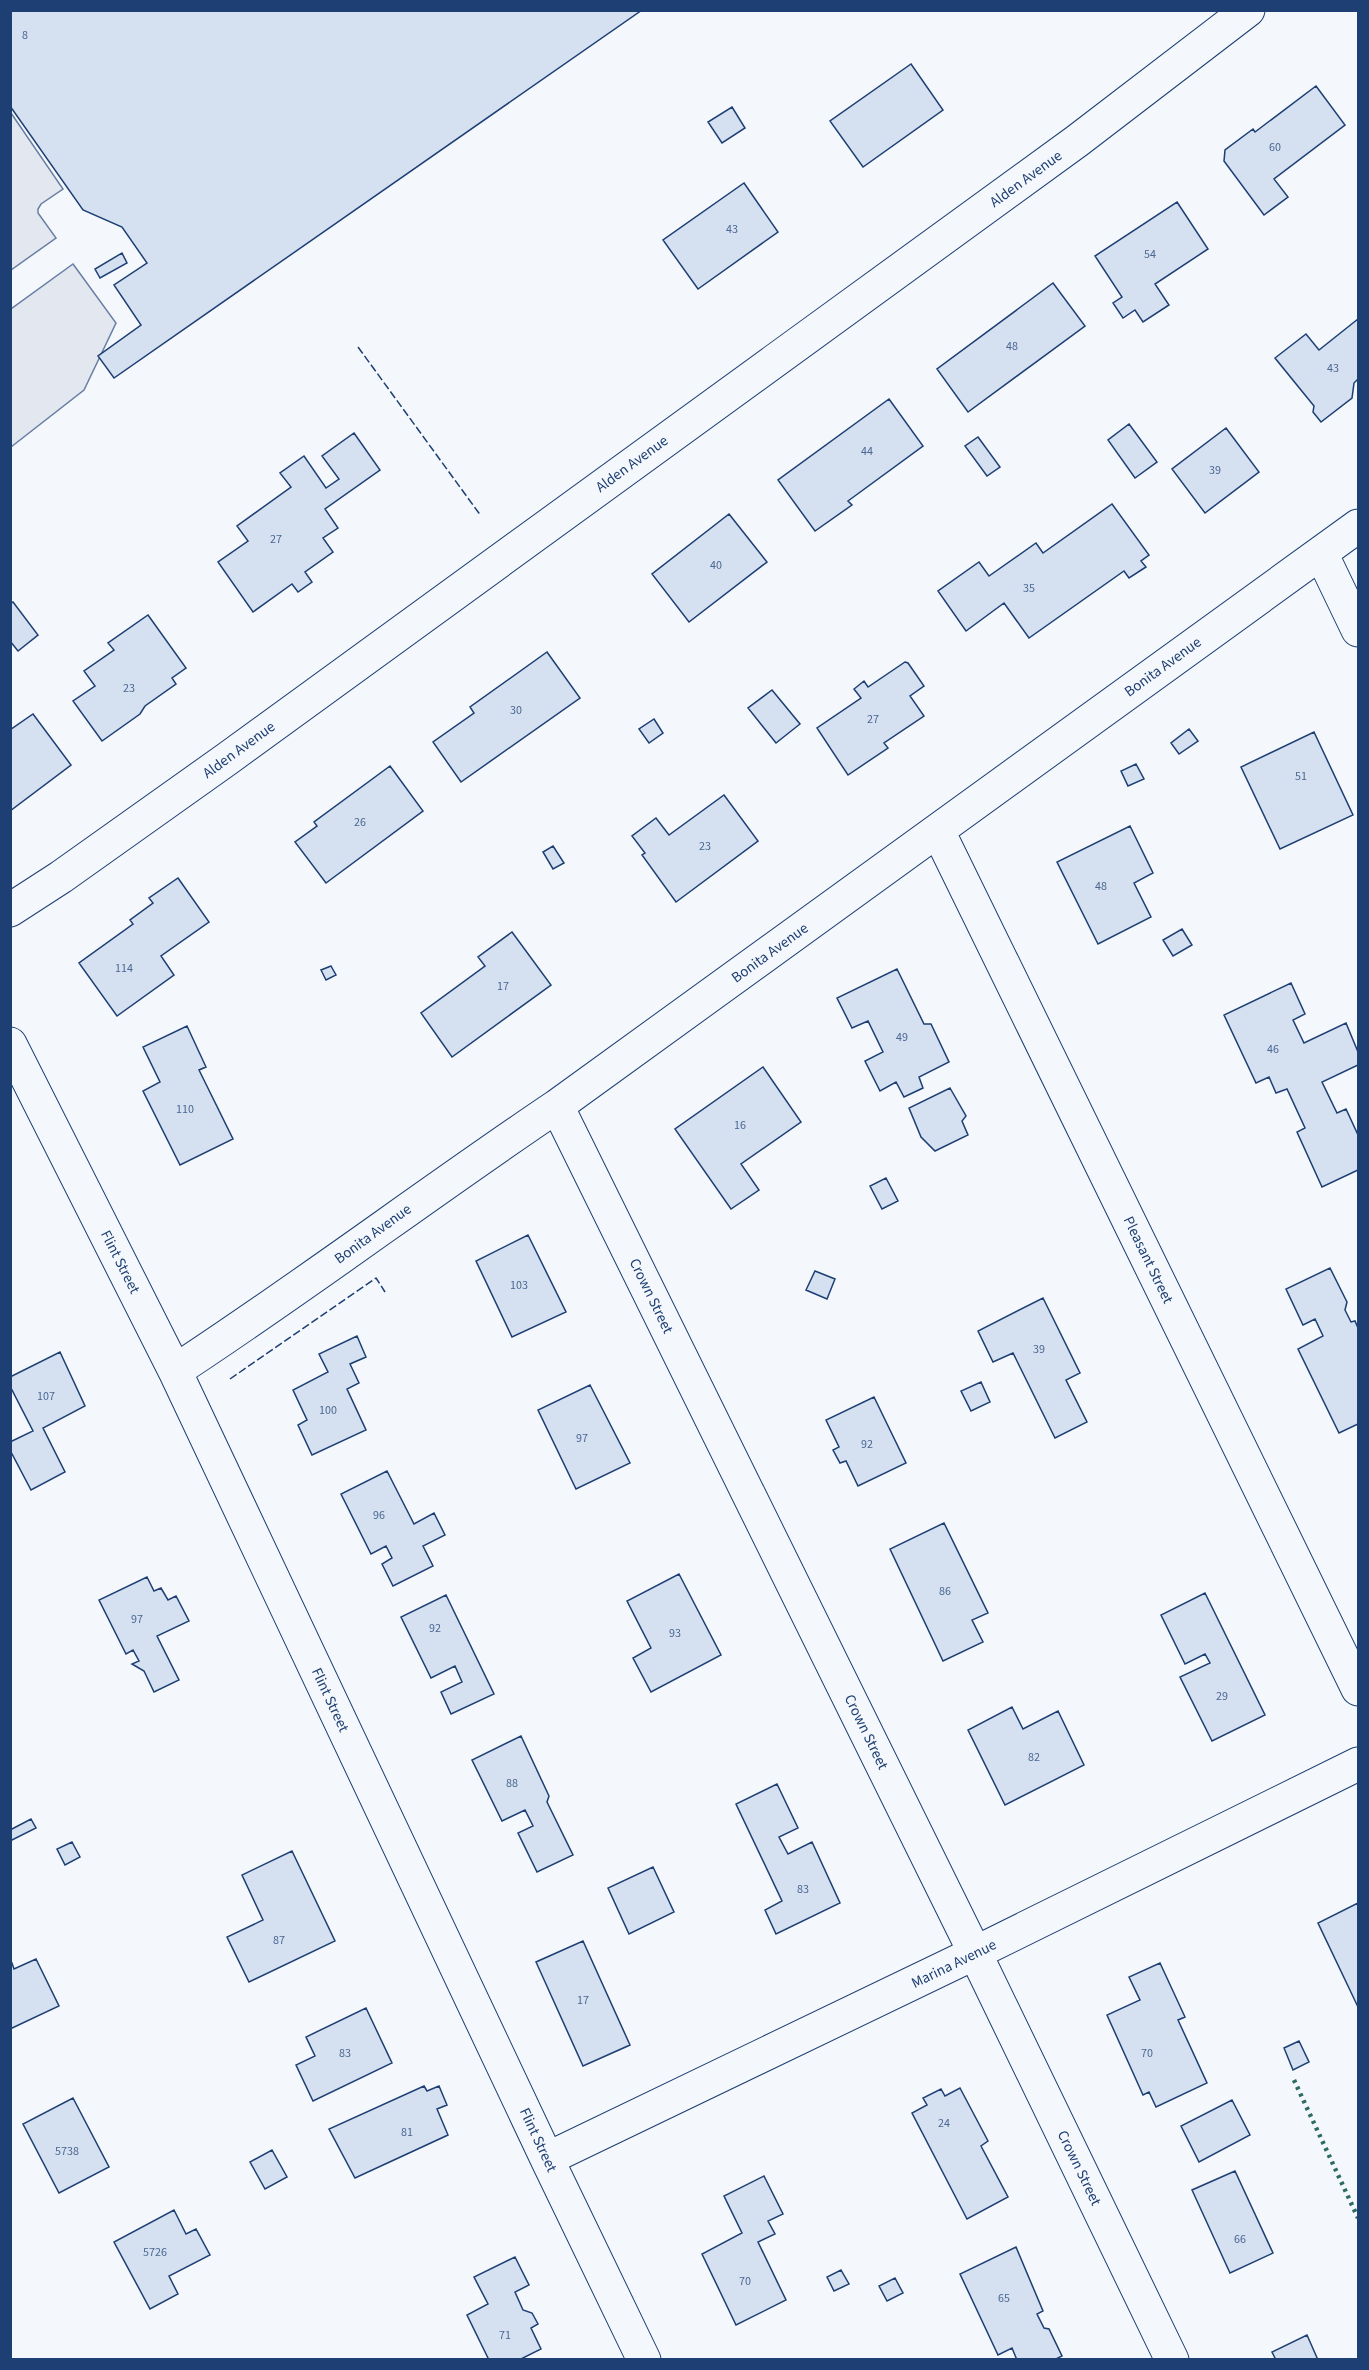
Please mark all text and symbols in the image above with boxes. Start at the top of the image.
house number: 8 [22,27,28,44]
house number: 60 [1269,139,1281,156]
street label: Alden Avenue [985,145,1067,213]
house number: 43 [726,221,738,238]
house number: 54 [1144,246,1156,263]
house number: 48 [1006,338,1018,355]
house number: 43 [1327,360,1339,377]
street label: Alden Avenue [591,430,673,498]
house number: 44 [861,443,873,460]
house number: 39 [1209,462,1221,479]
house number: 27 [270,531,282,548]
house number: 40 [710,557,722,574]
house number: 35 [1023,580,1035,597]
street label: Bonita Avenue [1120,632,1206,702]
house number: 23 [123,680,135,697]
house number: 30 [510,702,522,719]
house number: 27 [867,711,879,728]
street label: Alden Avenue [198,716,280,784]
house number: 51 [1295,768,1307,785]
house number: 26 [354,814,366,831]
house number: 23 [699,838,711,855]
house number: 48 [1095,878,1107,895]
street label: Bonita Avenue [727,918,813,988]
house number: 114 [115,960,133,977]
house number: 17 [497,978,509,995]
house number: 49 [896,1029,908,1046]
house number: 46 [1267,1041,1279,1058]
house number: 110 [176,1101,194,1118]
house number: 16 [734,1117,746,1134]
street label: Bonita Avenue [330,1199,416,1269]
street label: Pleasant Street [1118,1213,1178,1307]
street label: Flint Street [95,1227,145,1297]
street label: Crown Street [624,1255,678,1337]
house number: 103 [510,1277,528,1294]
house number: 39 [1033,1341,1045,1358]
house number: 107 [37,1388,55,1405]
house number: 100 [319,1402,337,1419]
house number: 97 [576,1430,588,1447]
house number: 92 [861,1436,873,1453]
house number: 96 [373,1507,385,1524]
house number: 86 [939,1583,951,1600]
house number: 97 [131,1611,143,1628]
house number: 92 [429,1620,441,1637]
house number: 93 [669,1625,681,1642]
street label: Flint Street [306,1664,354,1736]
house number: 29 [1216,1688,1228,1705]
street label: Crown Street [839,1691,893,1773]
house number: 82 [1028,1749,1040,1766]
house number: 88 [506,1775,518,1792]
house number: 83 [797,1881,809,1898]
house number: 87 [273,1932,285,1949]
street label: Marina Avenue [908,1934,1000,1994]
house number: 17 [577,1992,589,2009]
house number: 83 [339,2045,351,2062]
house number: 70 [1141,2045,1153,2062]
street label: Flint Street [514,2104,562,2176]
house number: 24 [938,2115,950,2132]
house number: 81 [401,2124,413,2141]
street label: Crown Street [1052,2127,1106,2209]
house number: 5738 [55,2143,79,2160]
house number: 66 [1234,2231,1246,2248]
house number: 5726 [143,2244,167,2261]
house number: 70 [739,2273,751,2290]
house number: 65 [998,2290,1010,2307]
house number: 71 [499,2327,511,2344]

